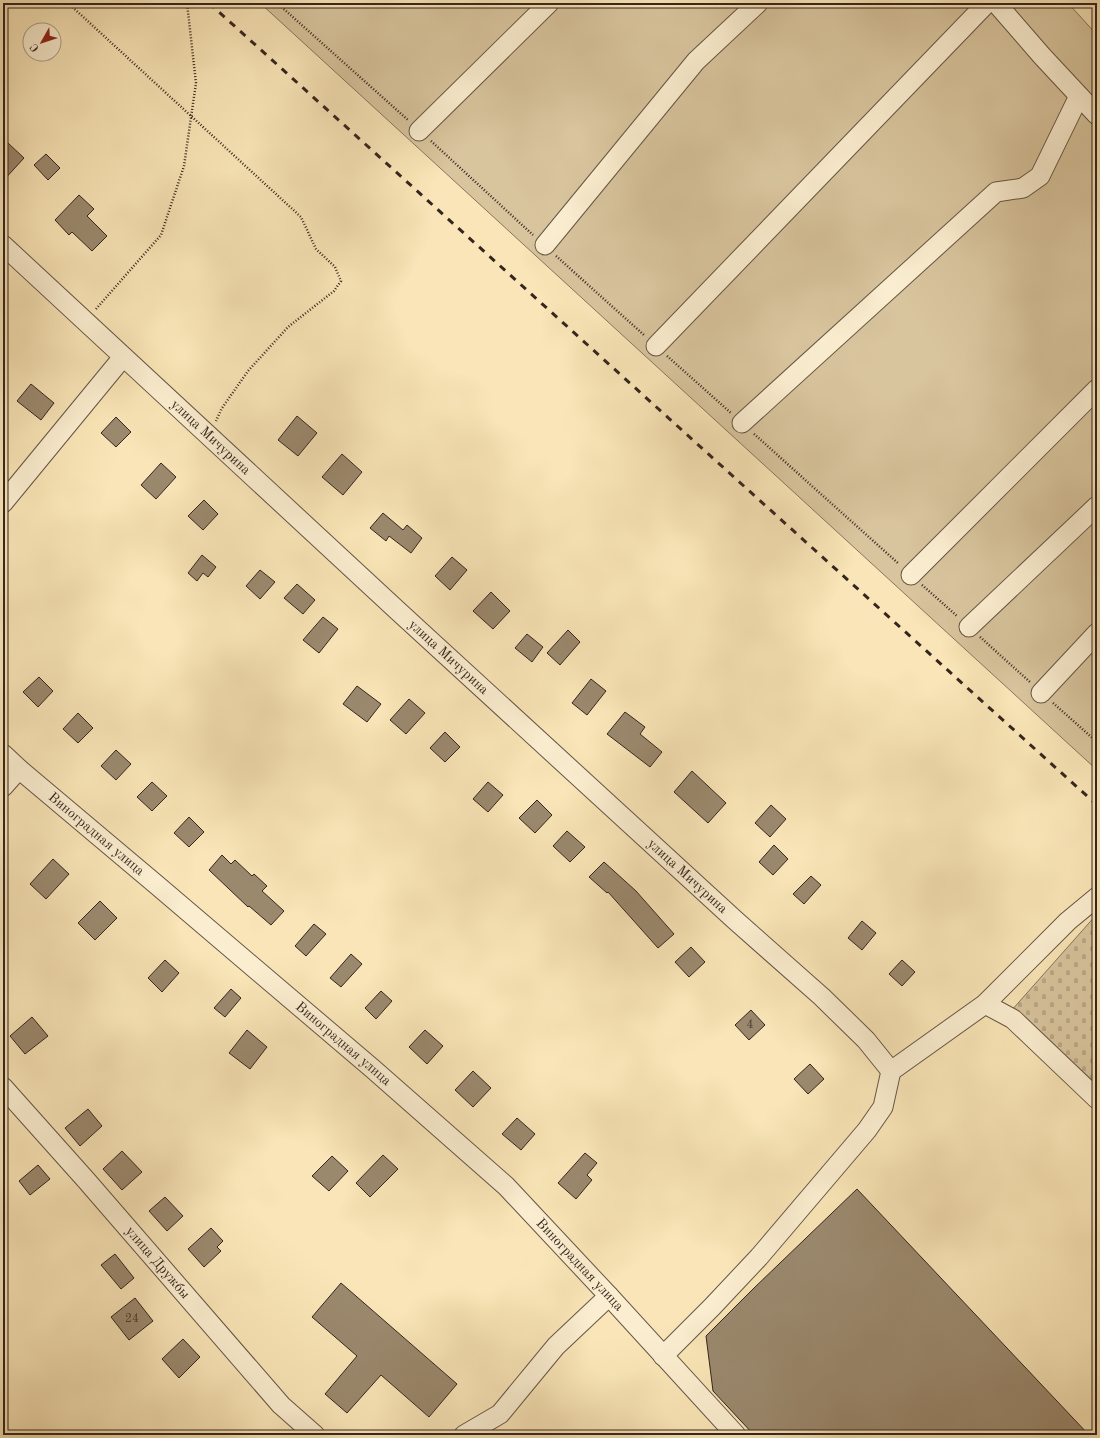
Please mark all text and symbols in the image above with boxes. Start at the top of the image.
north arrow [22,22,62,62]
text: С [29,41,42,54]
street label: улица Мичурина [168,397,253,478]
street label: улица Мичурина [406,617,491,697]
street label: Виноградная улица [46,790,147,878]
street label: улица Мичурина [645,836,730,916]
street label: Виноградная улица [293,999,394,1088]
house number: 4 [747,1019,754,1031]
street label: Виноградная улица [533,1216,626,1314]
street label: улица Дружбы [123,1224,192,1301]
house number: 24 [125,1313,139,1325]

